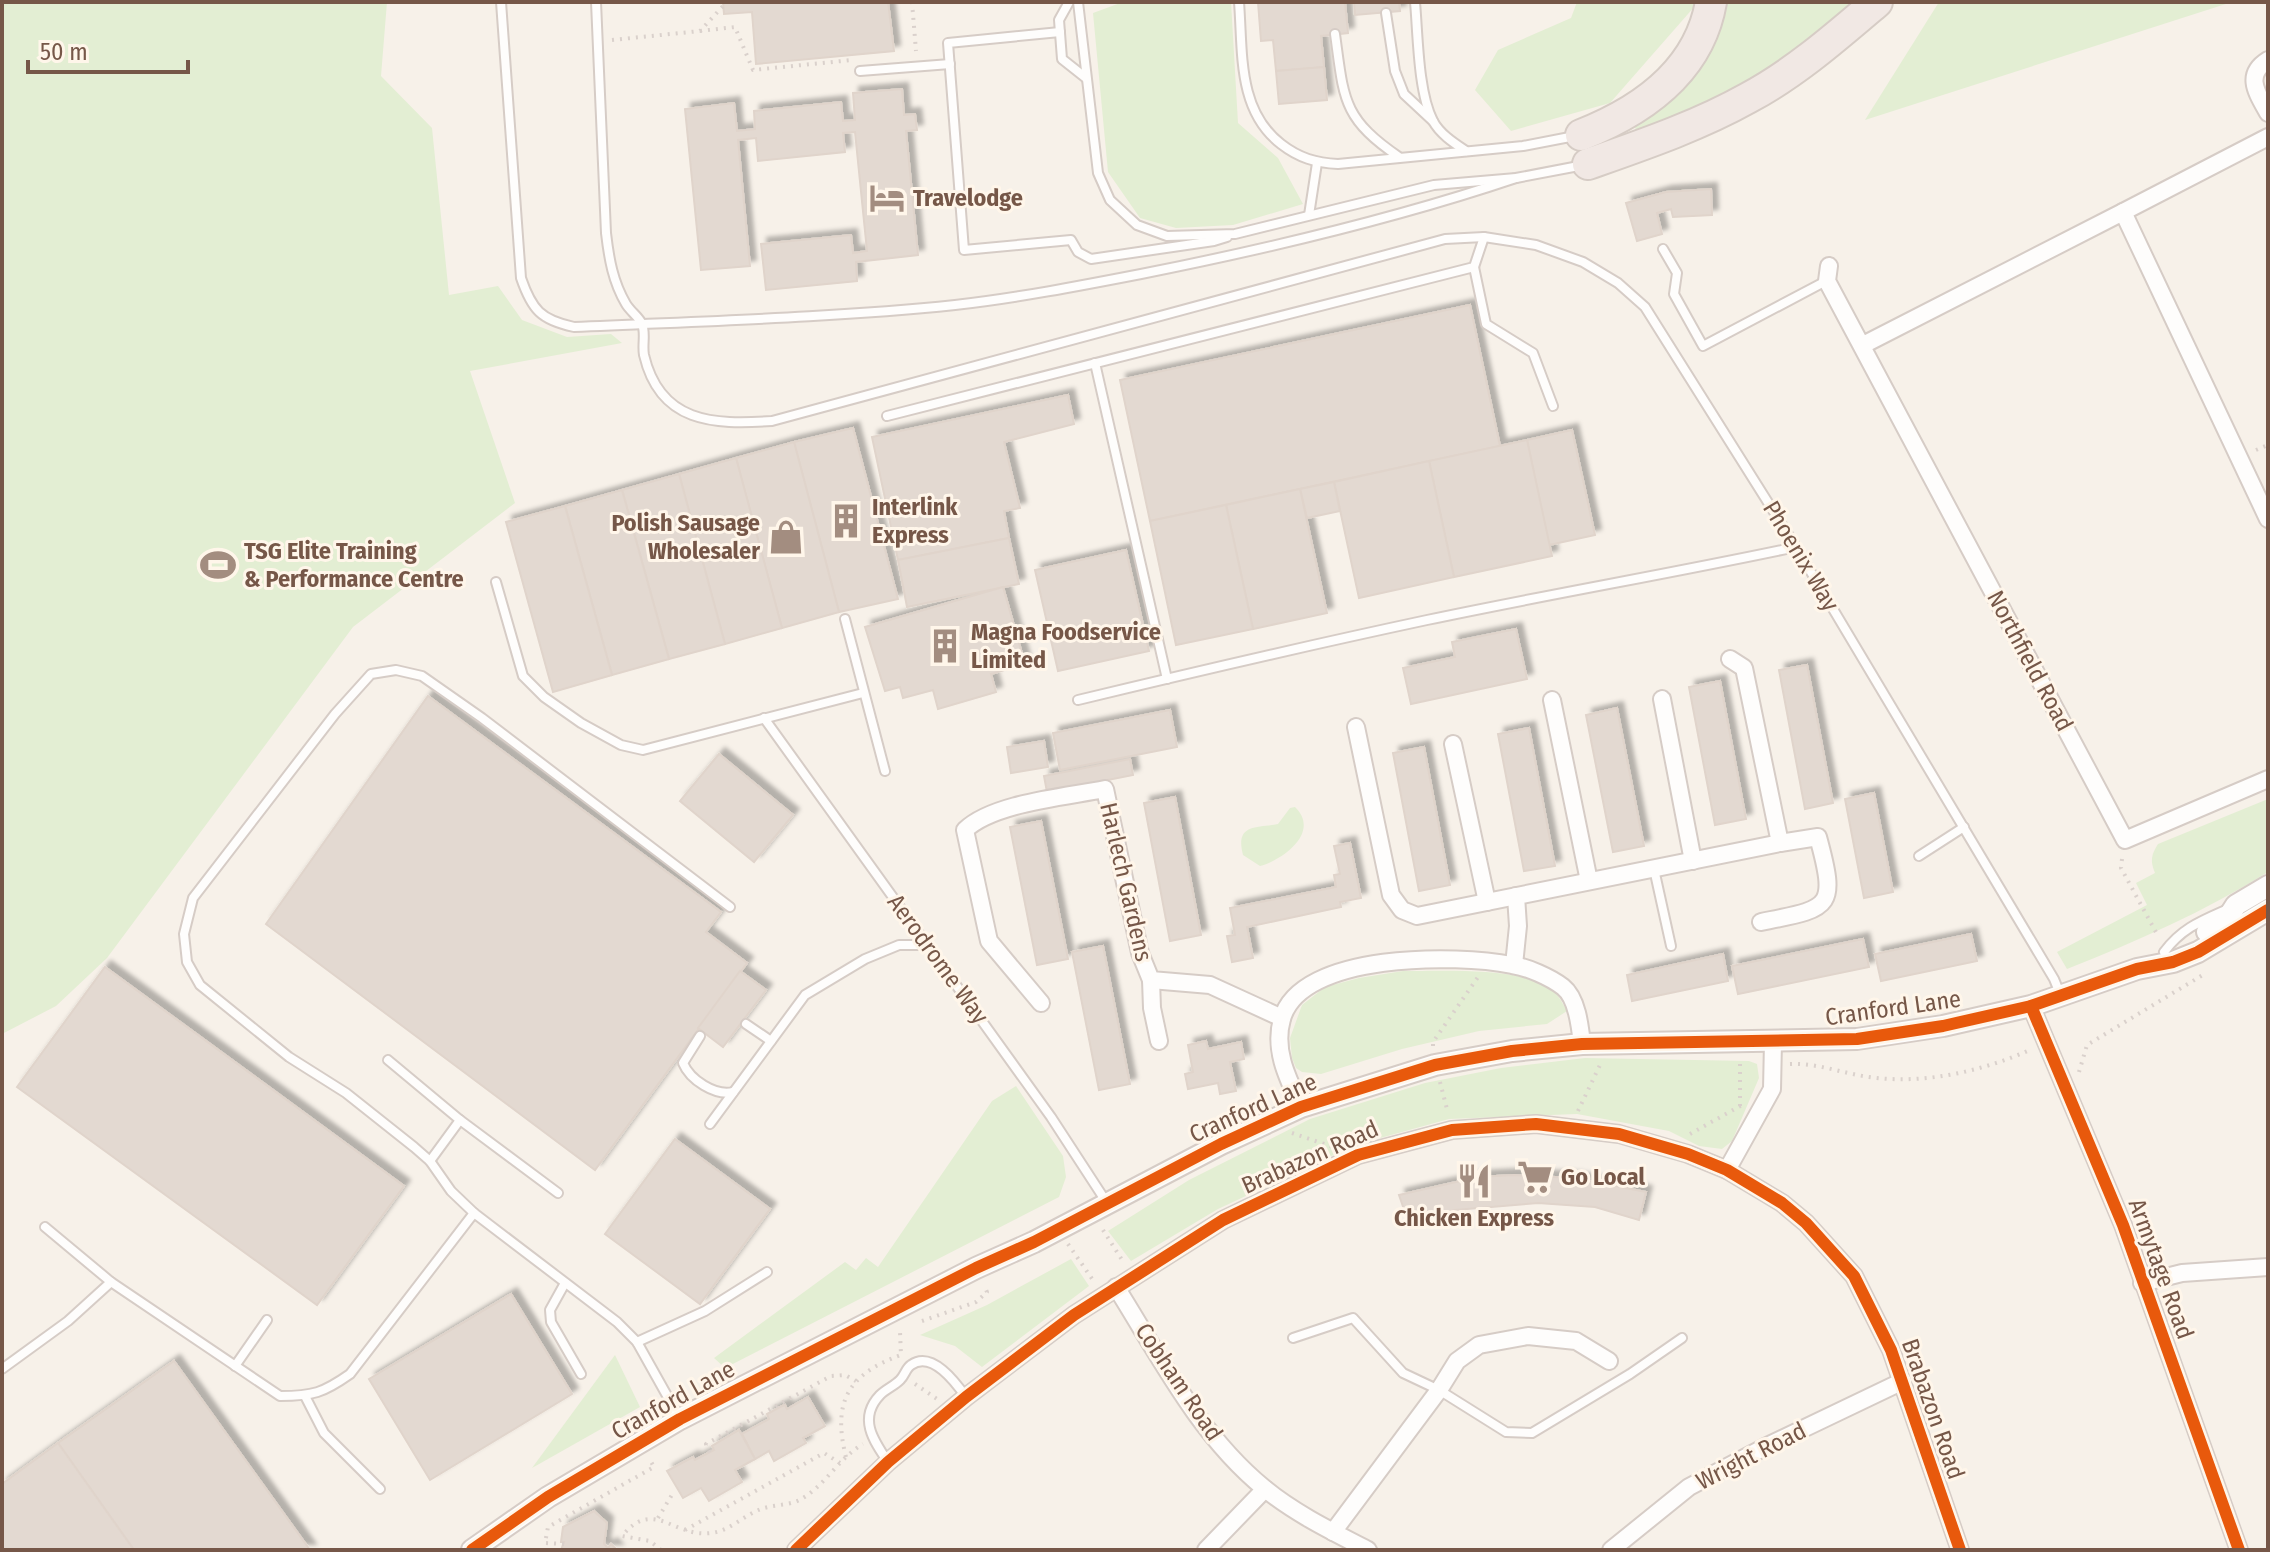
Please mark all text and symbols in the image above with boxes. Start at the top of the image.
scale bar [28,24,188,74]
text: 50 m [40,38,88,66]
hotel icon: Travelodge [868,179,906,217]
place label: Travelodge [913,184,1023,212]
place label: Interlink Express [872,493,958,549]
street label: Phoenix Way [1757,496,1845,616]
building icon: Interlink Express [827,502,865,540]
place label: Polish Sausage Wholesaler [612,509,760,565]
shop icon: Polish Sausage Wholesaler [767,518,805,556]
place label: TSG Elite Training & Performance Centre [244,537,464,593]
sports icon: TSG Elite Training & Performance Centre [199,546,237,584]
street label: Northfield Road [1981,586,2079,736]
place label: Magna Foodservice Limited [971,618,1161,674]
building icon: Magna Foodservice Limited [926,627,964,665]
street label: Harlech Gardens [1094,800,1158,964]
street label: Aerodrome Way [882,889,995,1029]
street label: Cranford Lane [1823,985,1963,1031]
street label: Cranford Lane [1185,1067,1321,1149]
street label: Brabazon Road [1237,1114,1383,1200]
supermarket icon: Go Local [1516,1158,1554,1196]
restaurant icon: Chicken Express [1455,1162,1493,1200]
place label: Go Local [1561,1163,1645,1191]
street label: Armytage Road [2123,1195,2199,1343]
place label: Chicken Express [1394,1204,1554,1232]
street label: Cobham Road [1130,1318,1228,1446]
street label: Brabazon Road [1896,1335,1970,1483]
street label: Cranford Lane [606,1355,740,1445]
street label: Wright Road [1691,1416,1811,1496]

